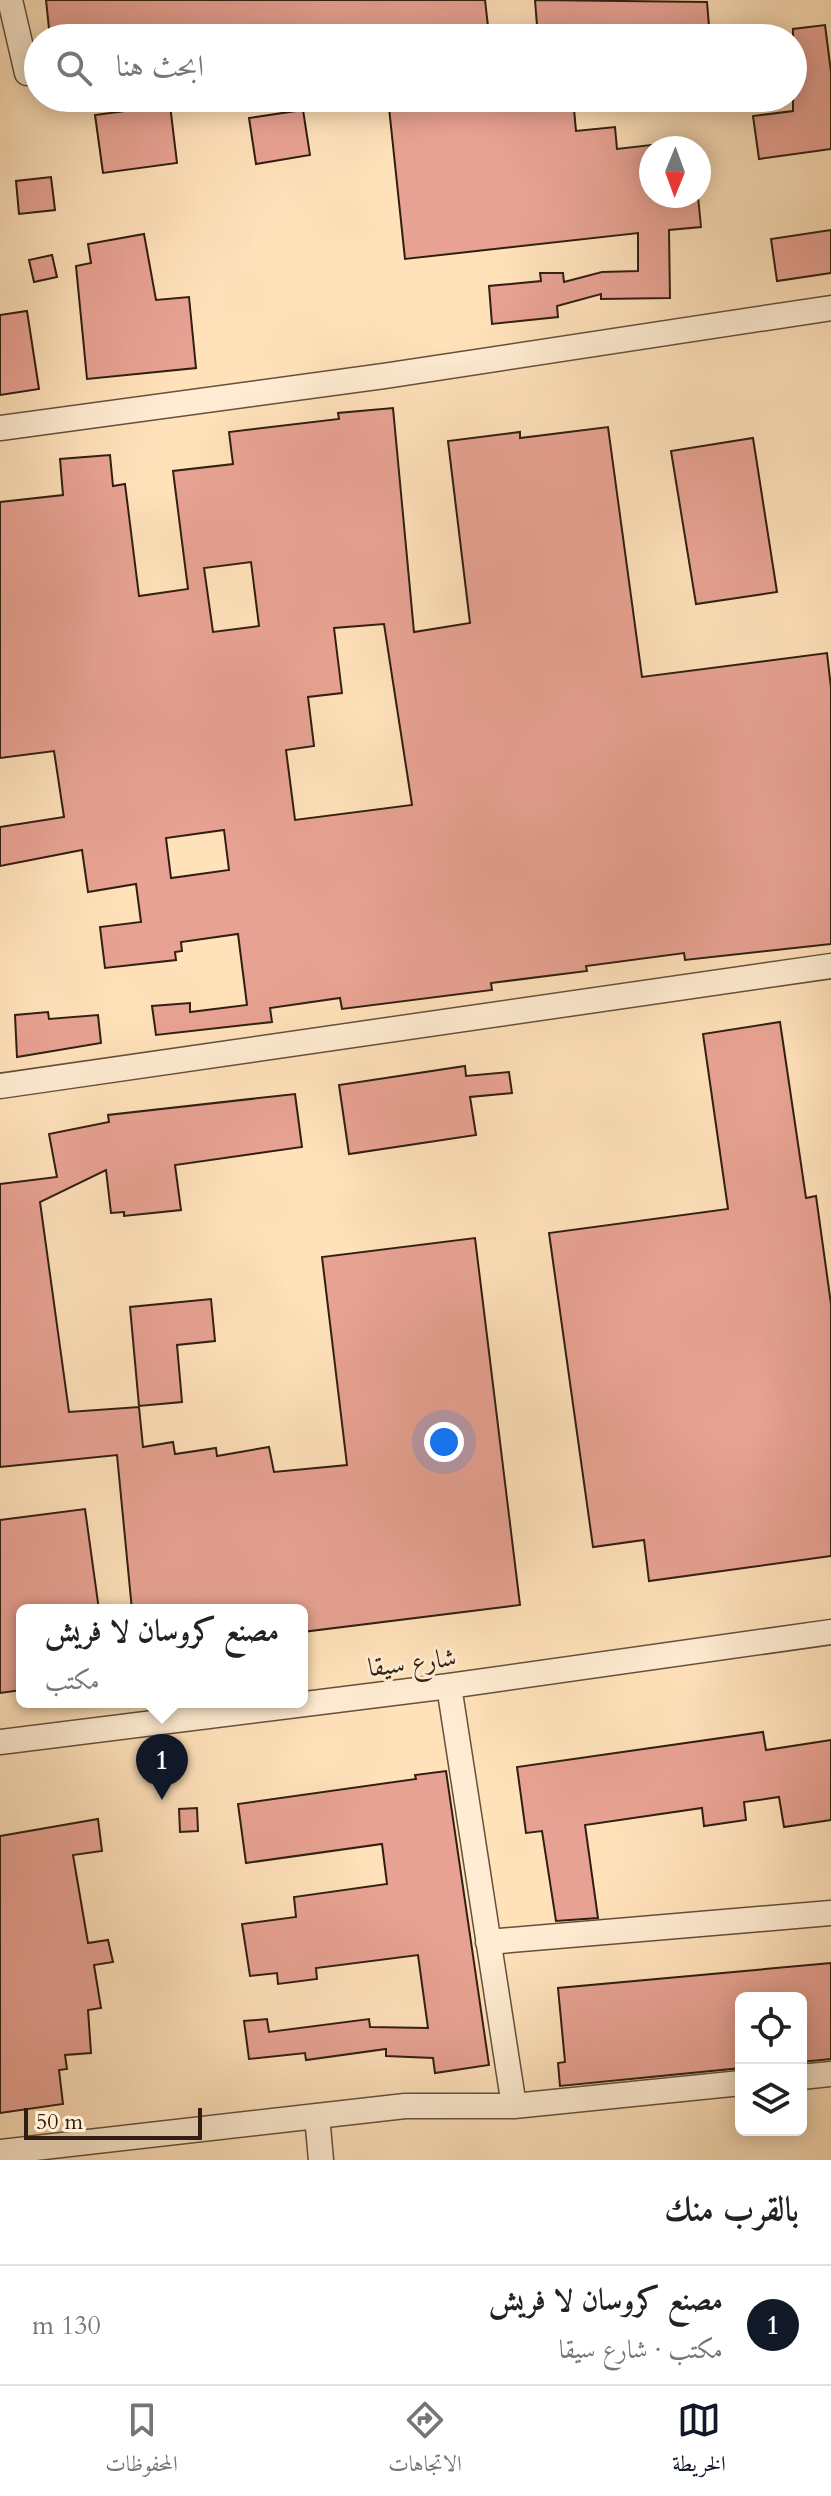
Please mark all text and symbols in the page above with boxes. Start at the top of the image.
search box [24,24,807,112]
icon: search [52,46,96,90]
text: ابحث هنا [116,46,204,87]
north arrow [639,136,711,208]
your location [424,1422,464,1462]
popup [16,1604,308,1708]
text: مصنع كروسان لا فريش [45,1611,279,1652]
street label: شارع سيقا [366,1640,459,1689]
text: مكتب [45,1663,100,1698]
pin: 1 [136,1734,188,1800]
map controls [735,1992,807,2136]
button: locate [735,1992,807,2064]
button: layers [735,2064,807,2136]
scale bar [24,2104,202,2140]
text: 50 m [36,2107,83,2137]
text: بالقرب منك [664,2186,799,2232]
text: مصنع كروسان لا فريش [489,2280,723,2321]
text: 130 m [32,2308,101,2343]
text: 1 [766,2308,780,2343]
text: مكتب · شارع سيقا [559,2332,723,2367]
tab: المحفوظات [105,2398,178,2485]
tab: الاتجاهات [388,2398,462,2485]
tab: الخريطة [672,2398,726,2485]

